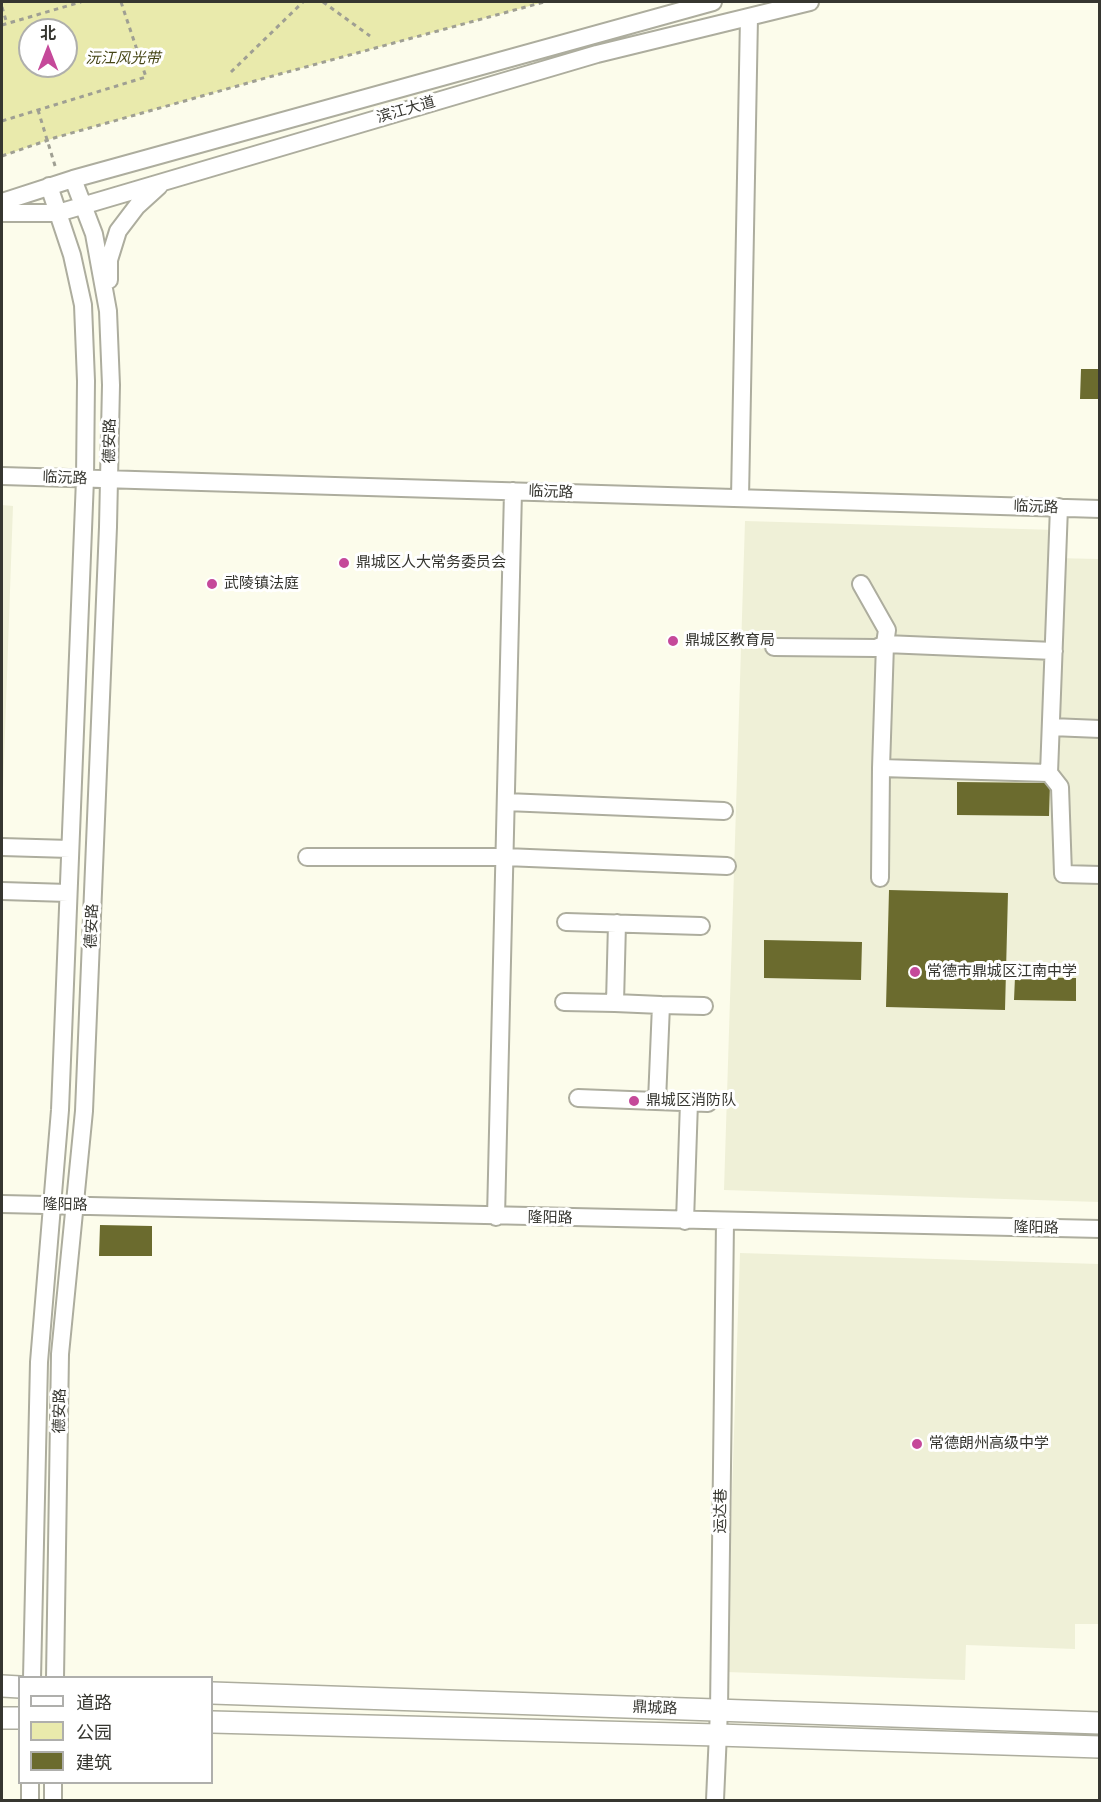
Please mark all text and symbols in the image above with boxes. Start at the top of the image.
north arrow [18,18,78,78]
text: 北 [40,20,56,44]
park label: 沅江风光带 [86,50,160,68]
street label: 滨江大道 [375,93,437,127]
street label: 德安路 [101,418,119,464]
street label: 临沅路 [42,468,88,488]
street label: 临沅路 [528,482,574,502]
street label: 临沅路 [1013,497,1059,517]
place label: 鼎城区人大常务委员会 [356,554,506,572]
marker: 鼎城区人大常务委员会 [337,556,351,570]
place label: 武陵镇法庭 [224,575,299,593]
marker: 武陵镇法庭 [205,577,219,591]
place label: 鼎城区教育局 [685,632,775,650]
marker: 鼎城区教育局 [666,634,680,648]
street label: 德安路 [82,903,102,949]
place label: 常德市鼎城区江南中学 [927,963,1077,981]
marker: 常德市鼎城区江南中学 [908,965,922,979]
place label: 鼎城区消防队 [646,1092,736,1110]
marker: 鼎城区消防队 [627,1094,641,1108]
street label: 隆阳路 [42,1196,88,1214]
street label: 隆阳路 [527,1209,573,1227]
street label: 隆阳路 [1013,1219,1059,1237]
street label: 德安路 [51,1388,69,1434]
place label: 常德朗州高级中学 [929,1435,1049,1453]
marker: 常德朗州高级中学 [910,1437,924,1451]
street label: 运达巷 [712,1488,730,1534]
legend [18,1676,213,1784]
text: 道路 [76,1688,112,1715]
street label: 鼎城路 [632,1698,678,1718]
text: 公园 [76,1718,112,1745]
text: 建筑 [76,1748,112,1775]

